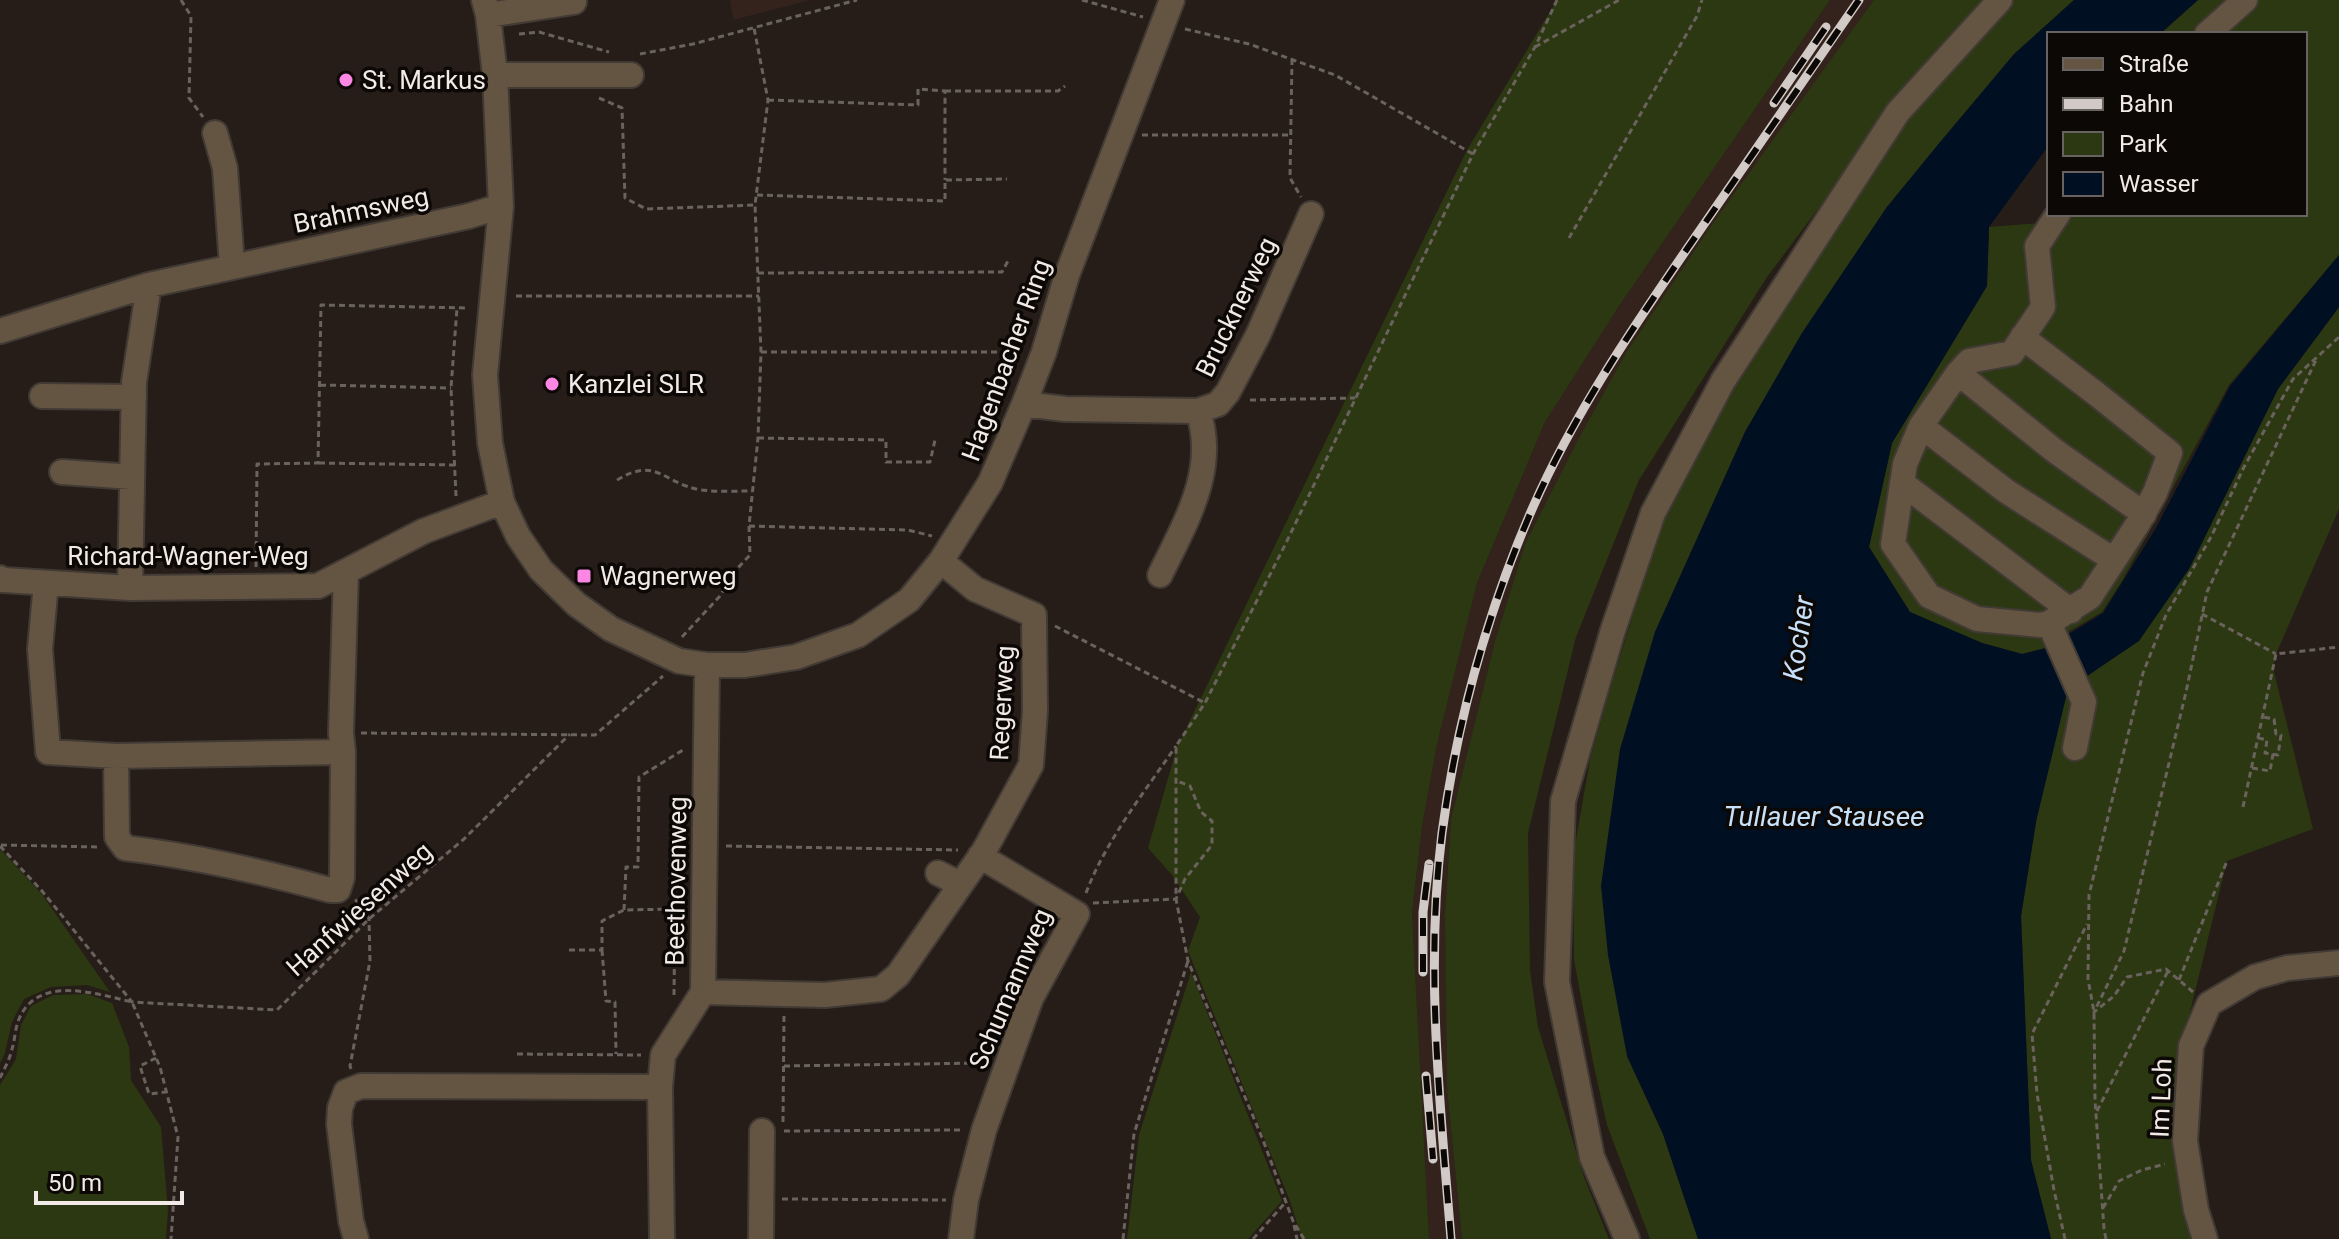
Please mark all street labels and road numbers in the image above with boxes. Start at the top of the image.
street label: Brahmsweg [291,181,431,239]
street label: Brucknerweg [1189,232,1283,382]
street label: Hagenbacher Ring [956,255,1056,465]
street label: Richard-Wagner-Weg [67,541,309,571]
street label: Regerweg [984,645,1020,761]
street label: Beethovenweg [660,796,692,966]
street label: Hanfwiesenweg [280,836,438,982]
street label: Schumannweg [963,904,1057,1074]
street label: Im Loh [2145,1058,2177,1138]

